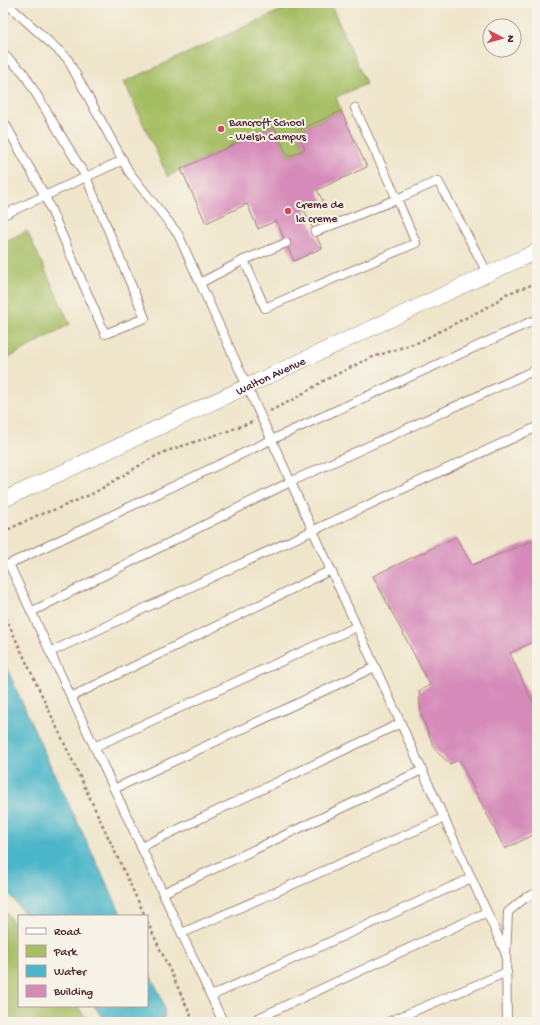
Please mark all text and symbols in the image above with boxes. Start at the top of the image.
north arrow [482,18,522,58]
text: N [504,35,516,43]
place label: Bancroft School - Welsh Campus [228,117,307,145]
marker: Bancroft School - Welsh Campus [216,124,226,134]
place label: Creme de la creme [296,199,345,227]
marker: Creme de la creme [283,206,293,216]
street label: Walton Avenue [234,355,309,399]
legend [18,915,148,1007]
text: Road [54,926,81,940]
text: Park [53,946,79,960]
text: Water [54,966,88,980]
text: Building [53,986,93,1000]

